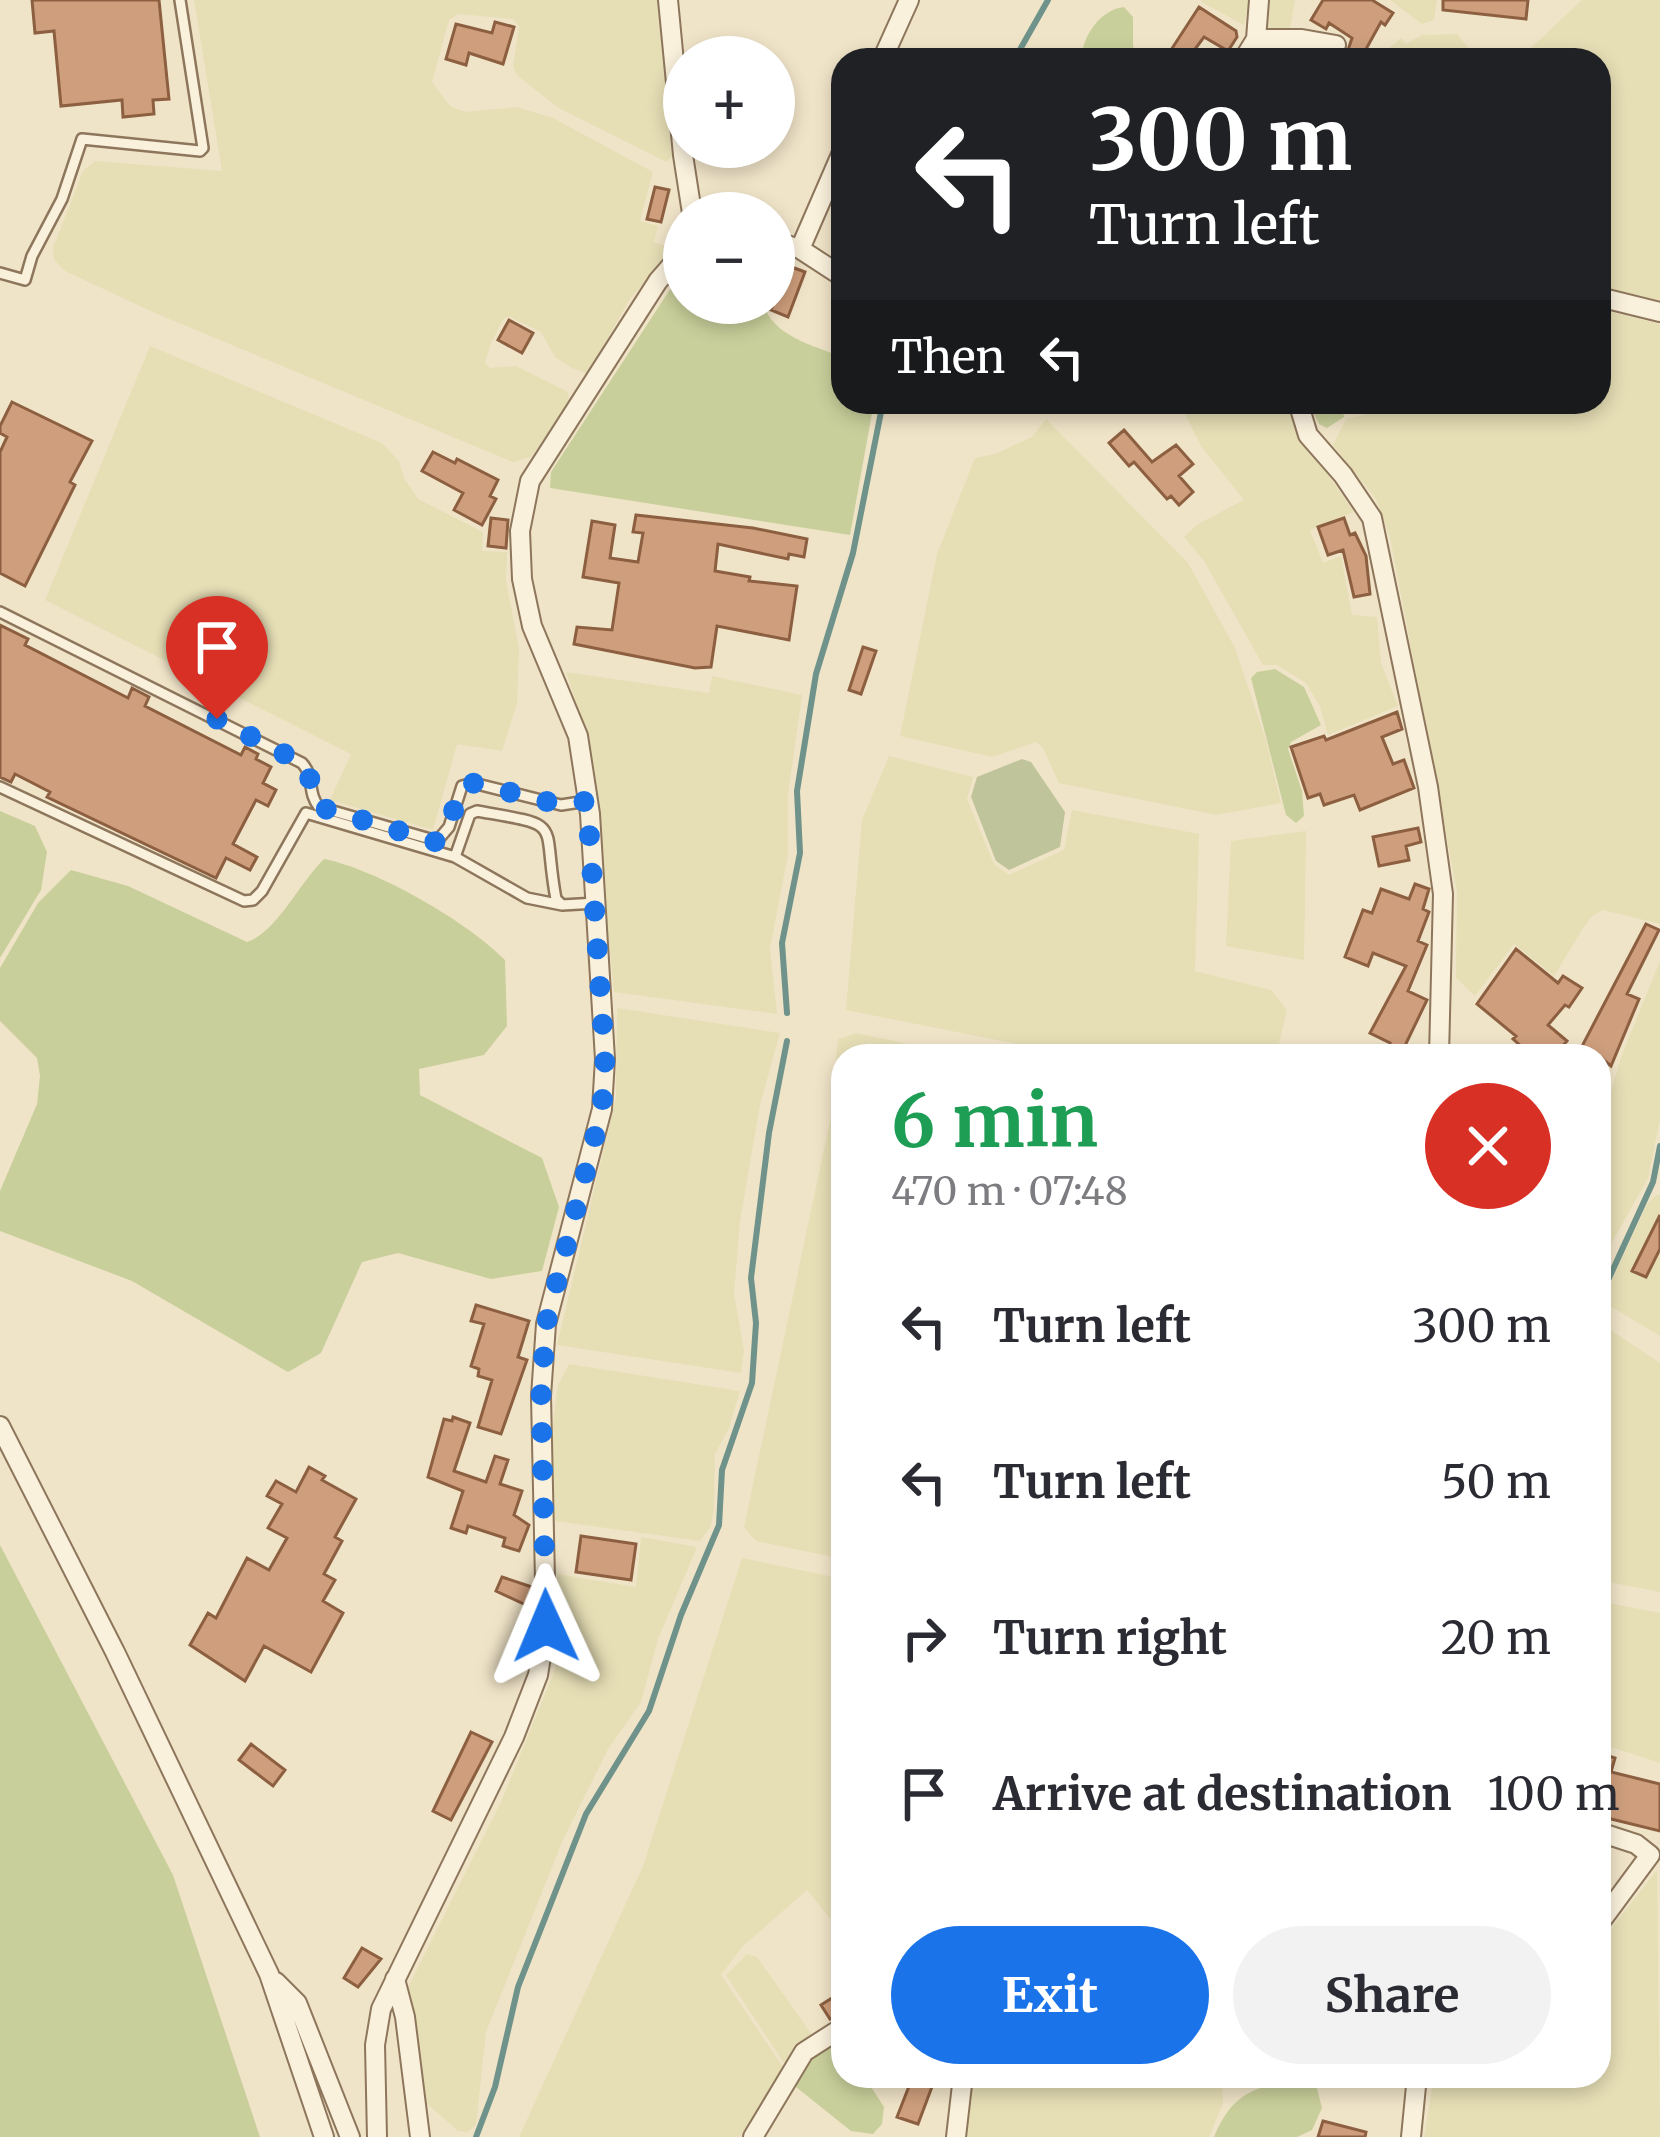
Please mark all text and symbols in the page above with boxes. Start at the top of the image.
map controls [663,36,795,324]
button: + [663,36,795,168]
text: 300 m [1089,87,1352,193]
icon: left [891,96,1047,252]
text: Turn left [1089,191,1320,259]
button: − [663,192,795,324]
icon: left [1029,324,1095,390]
text: Then [891,329,1005,385]
pin [166,596,268,719]
icon: arrive [184,614,250,680]
text: 6 min [891,1076,1098,1167]
button: close [1425,1083,1551,1209]
text: 470 m · 07:48 [891,1167,1128,1216]
icon: left [891,1293,957,1359]
text: Turn left [993,1298,1191,1354]
text: 300 m [1412,1298,1551,1354]
icon: left [891,1449,957,1515]
text: Turn left [993,1454,1191,1510]
text: 50 m [1441,1454,1551,1510]
position arrow [483,1563,609,1689]
icon: right [891,1605,957,1671]
text: Turn right [993,1610,1227,1666]
text: 20 m [1441,1610,1551,1666]
icon: arrive [891,1761,957,1827]
text: Arrive at destination [993,1766,1451,1822]
text: 100 m [1487,1766,1620,1822]
button: Exit [891,1926,1209,2064]
button: Share [1233,1926,1551,2064]

